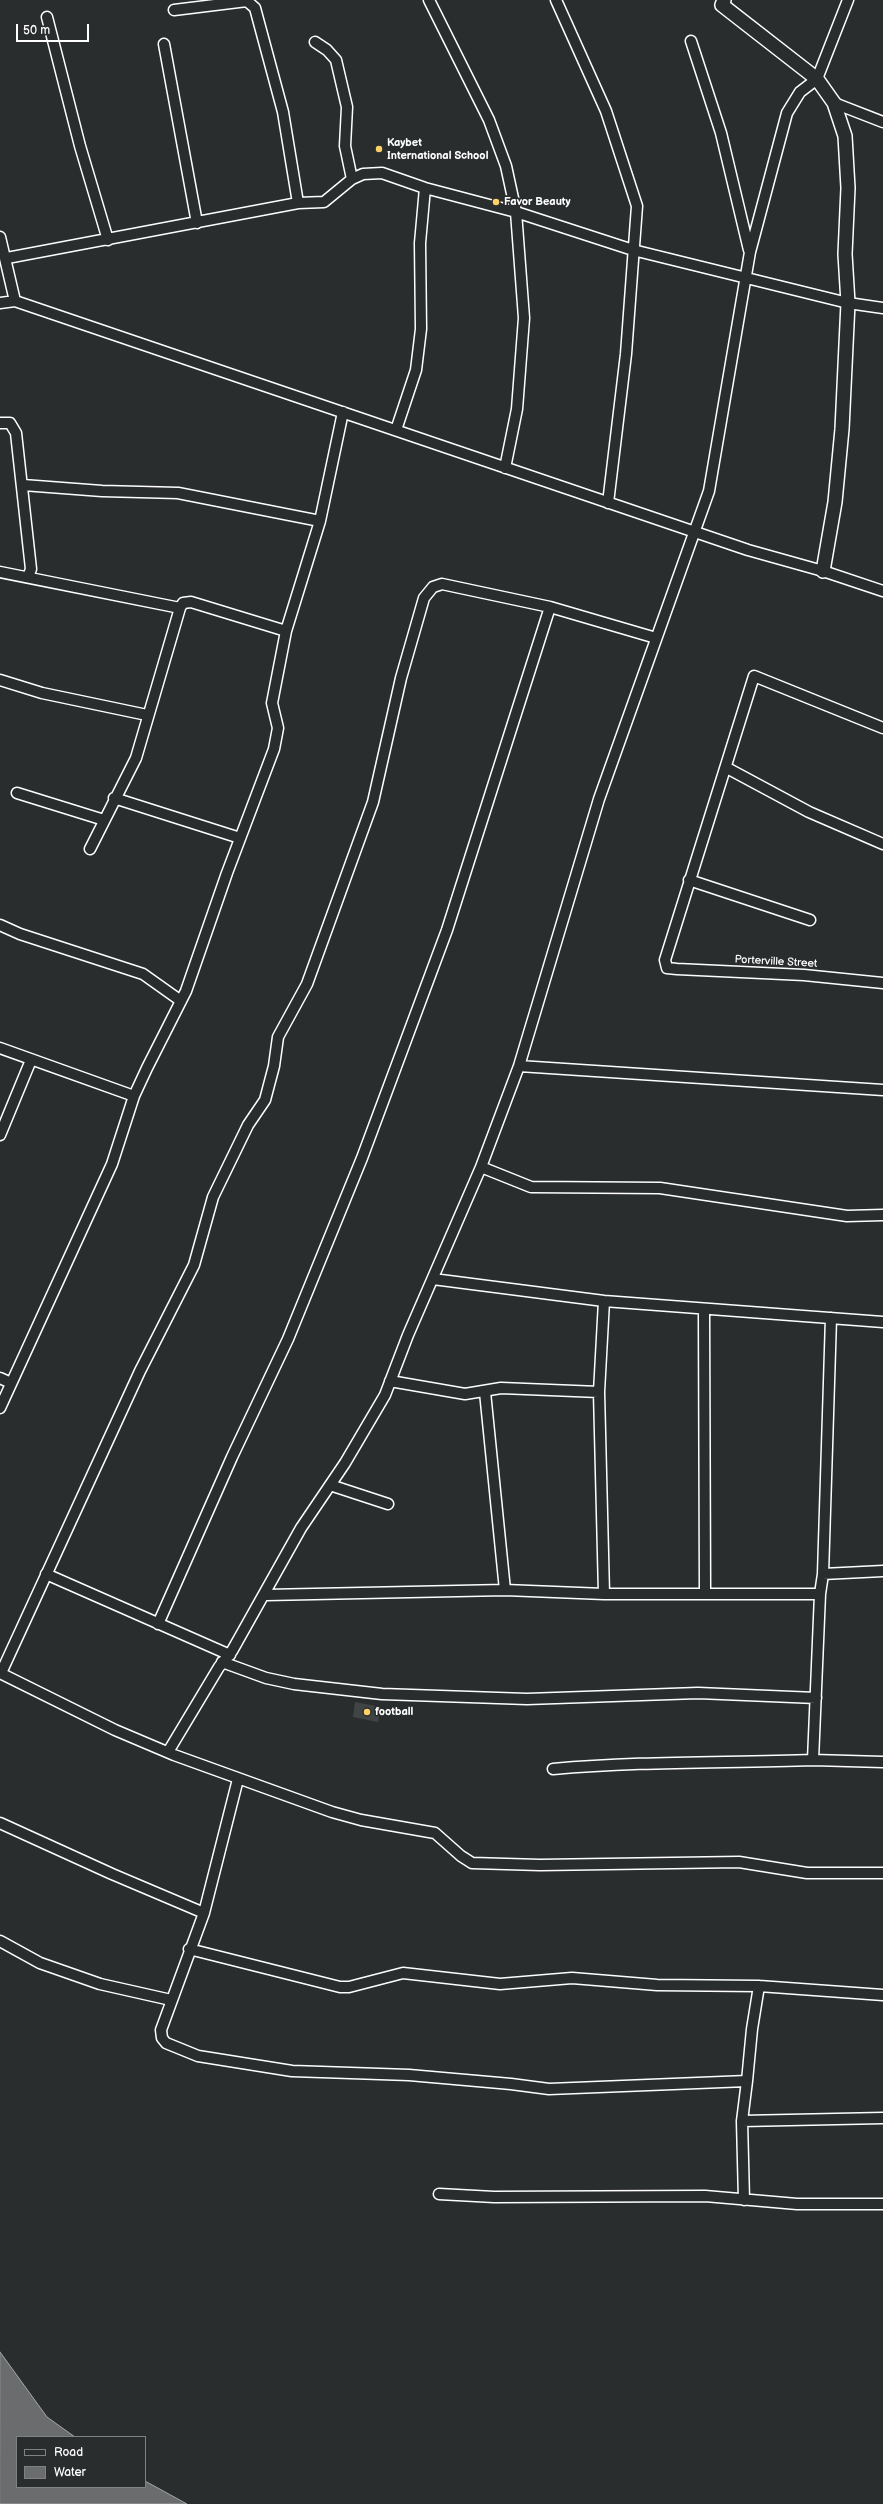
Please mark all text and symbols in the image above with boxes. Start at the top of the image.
scale bar [18,16,91,42]
text: 50 m [23,23,50,38]
place label: Kaybet International School [387,136,488,162]
marker: Kaybet International School [374,144,384,154]
place label: Favor Beauty [504,195,571,209]
marker: Favor Beauty [491,197,501,207]
street label: Porterville Street [734,953,818,971]
place label: football [375,1705,413,1719]
marker: football [362,1707,372,1717]
legend [16,2436,146,2488]
text: Road [54,2445,83,2460]
text: Water [54,2465,86,2480]

